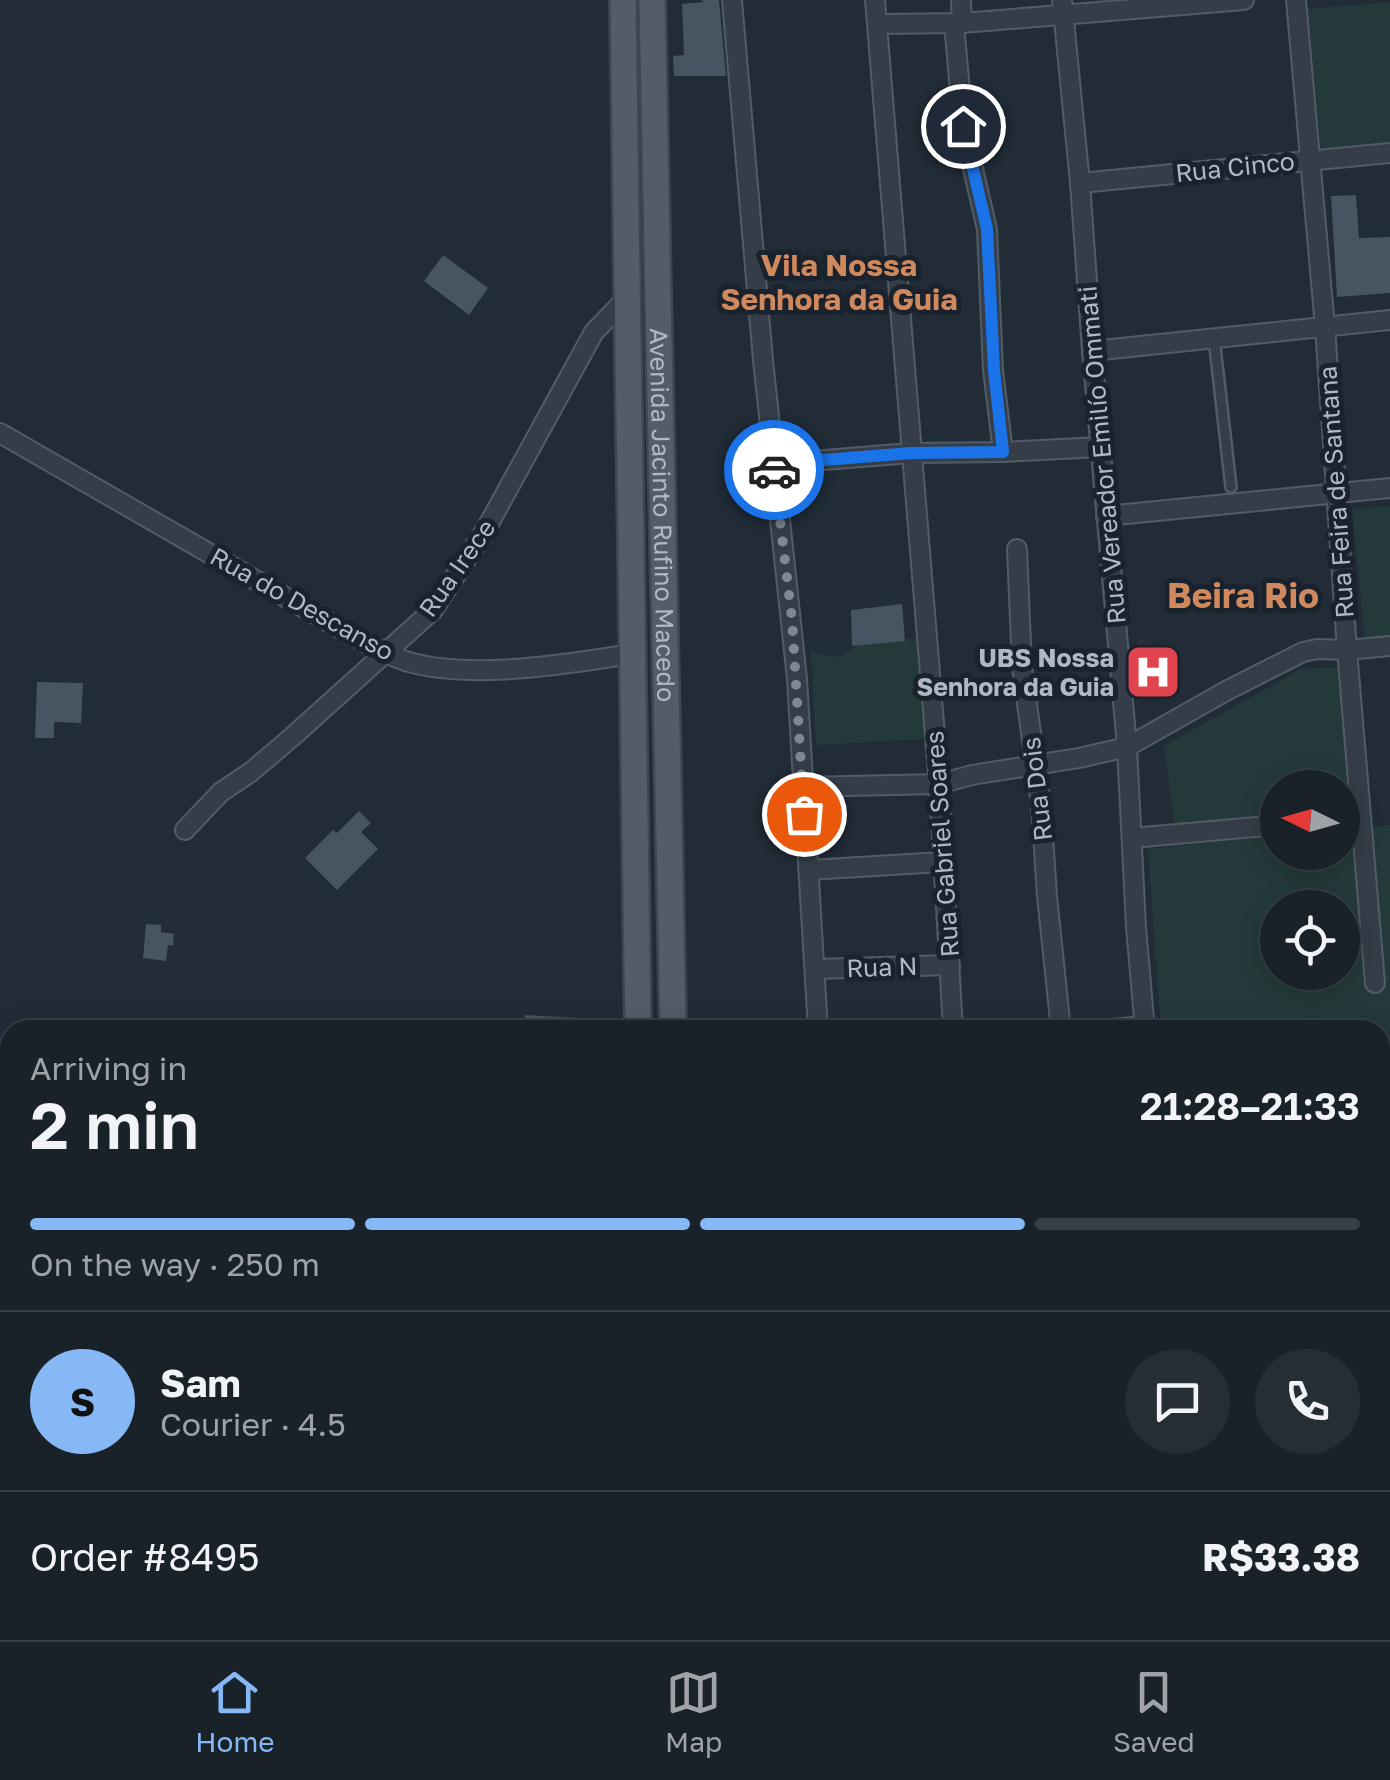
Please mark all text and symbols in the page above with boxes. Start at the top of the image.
pin [921,84,1006,169]
icon: home [936,99,991,154]
street label: Rua Cinco [1174,145,1296,188]
district label: Vila Nossa Senhora da Guia [720,247,958,317]
street label: Rua Vereador Emilío Ommati [1071,285,1132,626]
street label: Avenida Jacinto Rufino Macedo [644,327,682,702]
street label: Rua Feira de Santana [1311,365,1360,619]
courier [724,420,824,520]
icon: car [747,443,802,498]
street label: Rua Irece [412,513,501,622]
street label: Rua do Descanso [205,540,400,667]
district label: Beira Rio [1167,574,1319,616]
place label: UBS Nossa Senhora da Guia [916,642,1114,702]
hospital icon: UBS Nossa Senhora da Guia [1123,642,1183,702]
street label: Rua Gabriel Soares [918,730,965,958]
street label: Rua Dois [1015,735,1058,843]
north arrow [1260,770,1360,870]
map controls [1260,770,1360,990]
pin [762,772,847,857]
icon: bag [777,787,832,842]
button: locate [1260,890,1360,990]
street label: Rua N [846,950,918,983]
text: Arriving in [30,1049,187,1087]
text: 21:28–21:33 [1140,1083,1360,1128]
text: 2 min [30,1085,199,1163]
text: On the way · 250 m [30,1245,320,1283]
button: chat [1125,1349,1230,1454]
button: phone [1255,1349,1360,1454]
text: Sam [160,1360,241,1405]
text: S [70,1379,95,1424]
text: Courier · 4.5 [160,1405,346,1443]
text: Order #8495 [30,1534,260,1579]
text: R$33.38 [1202,1534,1360,1579]
tab: Home [195,1665,274,1758]
tab: Map [665,1665,722,1758]
tab: Saved [1113,1665,1195,1758]

